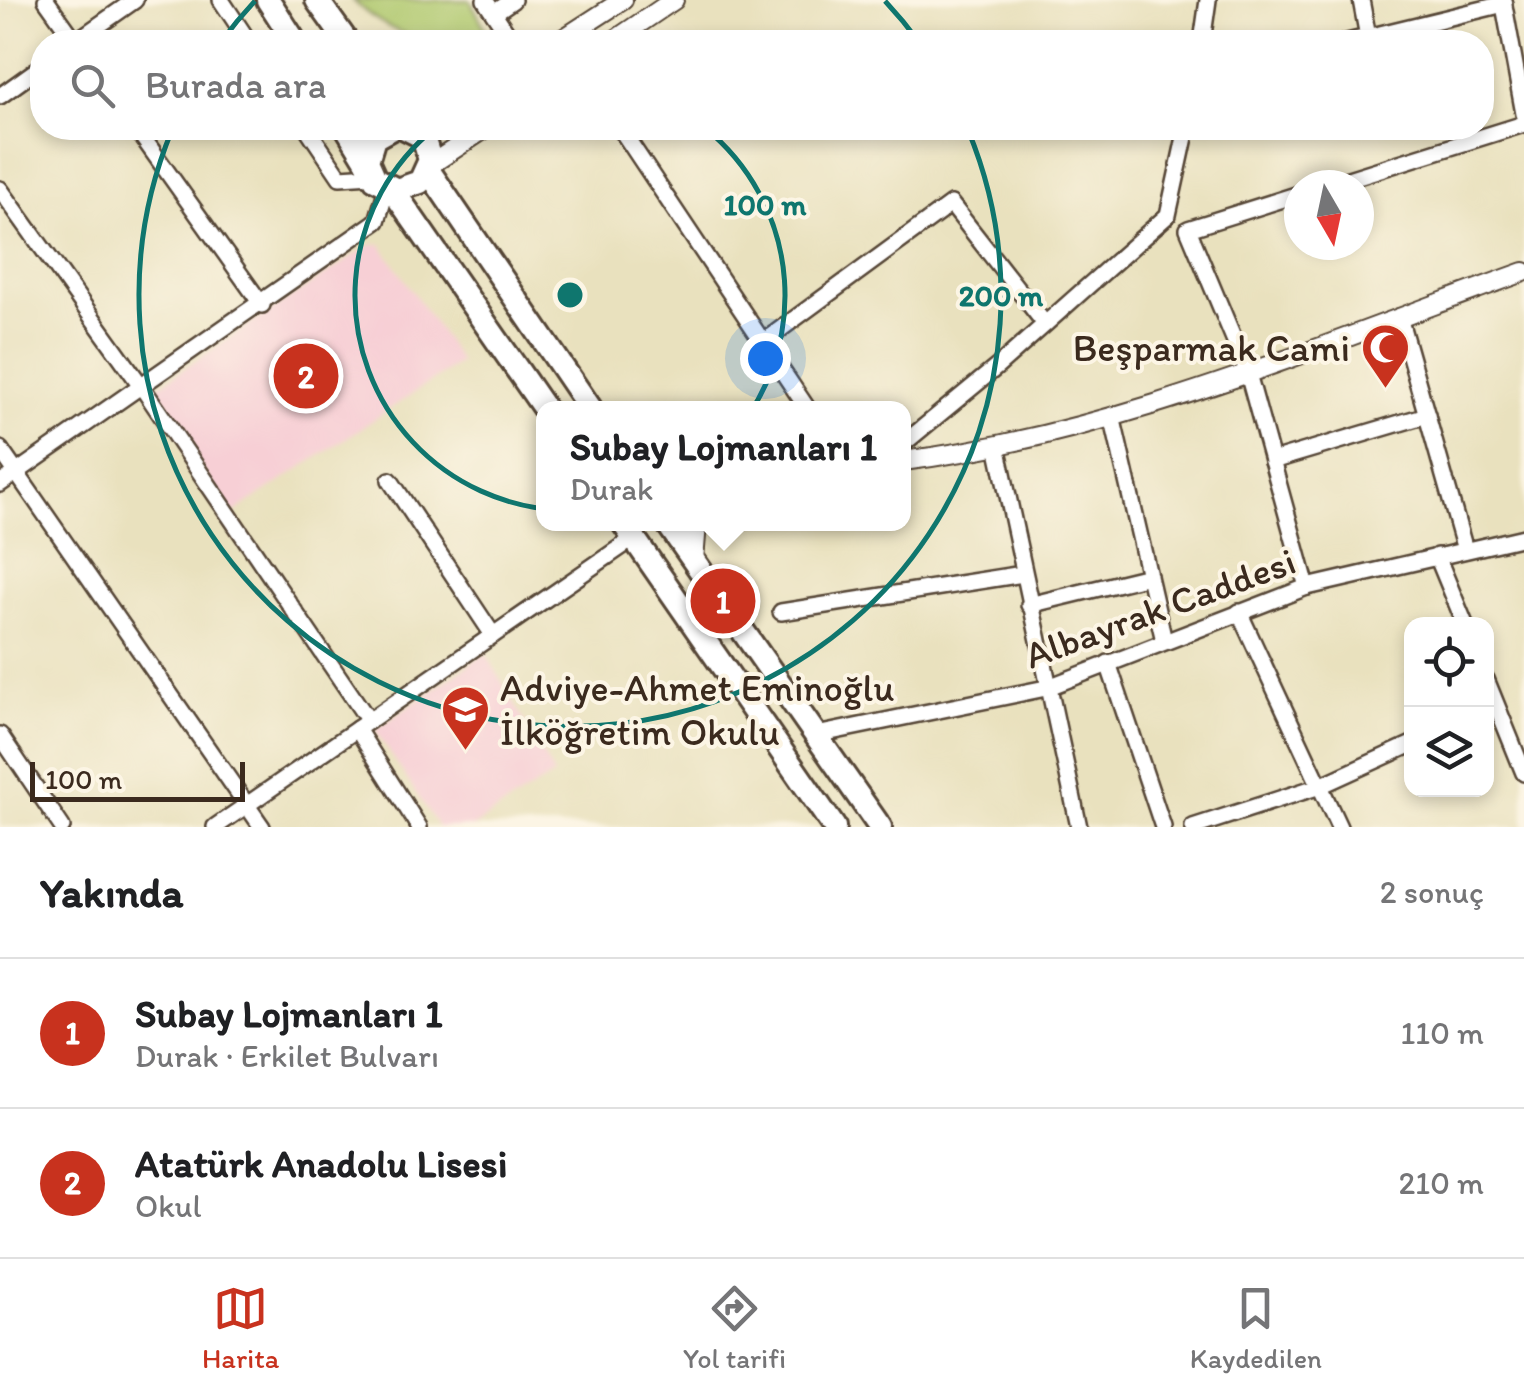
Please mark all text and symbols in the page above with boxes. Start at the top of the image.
search box [30,30,1494,140]
icon: search [65,58,120,113]
text: Burada ara [145,62,327,108]
north arrow [1284,170,1374,260]
text: 100 m [724,186,807,223]
centre of rings [552,277,588,313]
text: 200 m [959,277,1044,314]
mosque icon: Beşparmak Cami [1359,322,1411,390]
place label: Beşparmak Cami [1073,325,1350,371]
your location [740,333,791,384]
pin: 2 [274,338,338,414]
popup [536,401,911,531]
text: Subay Lojmanları 1 [570,424,877,470]
text: Durak [570,470,653,508]
street label: Albayrak Caddesi [1018,538,1302,678]
pin: 1 [690,564,756,638]
map controls [1404,617,1494,797]
button: locate [1404,617,1494,707]
place label: Adviye-Ahmet Eminoğlu İlköğretim Okulu [500,665,894,755]
school or university icon: Adviye-Ahmet Eminoğlu İlköğretim Okulu [439,684,491,752]
button: layers [1404,707,1494,797]
scale bar [30,757,245,801]
text: 100 m [45,762,122,796]
text: Yakında [40,867,183,918]
text: 2 sonuç [1380,873,1484,911]
text: Subay Lojmanları 1 [135,991,443,1037]
text: 1 [65,1014,80,1052]
text: 110 m [1400,1014,1484,1052]
text: Durak · Erkilet Bulvarı [135,1037,439,1075]
text: Atatürk Anadolu Lisesi [135,1141,507,1187]
text: 2 [64,1164,81,1202]
text: 210 m [1398,1164,1484,1202]
text: Okul [135,1187,202,1225]
tab: Harita [202,1281,279,1375]
tab: Yol tarifi [683,1281,786,1375]
tab: Kaydedilen [1190,1281,1322,1375]

